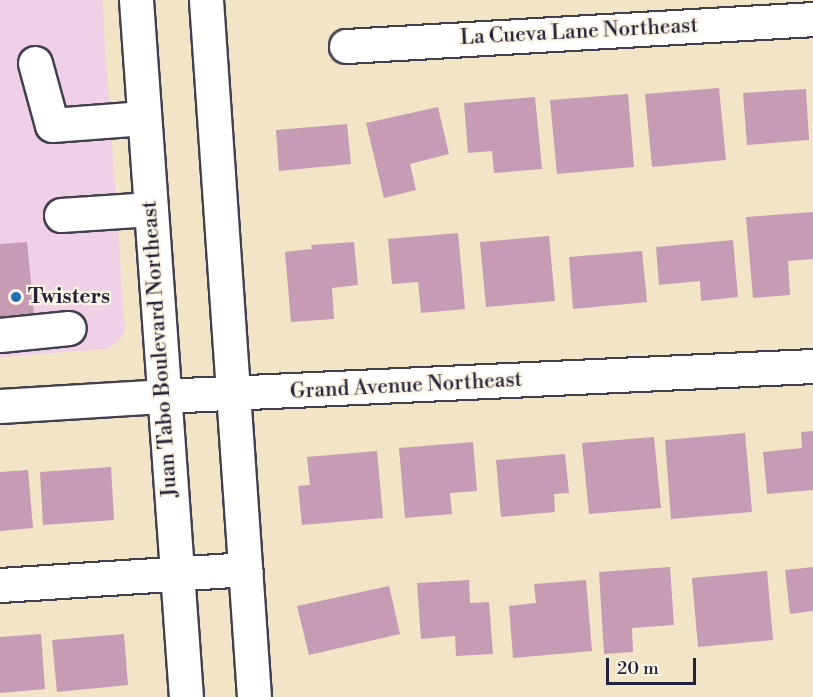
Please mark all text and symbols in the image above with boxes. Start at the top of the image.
street label: La Cueva Lane Northeast [459,13,699,51]
street label: Juan Tabo Boulevard Northeast [137,200,183,498]
place label: Twisters [28,284,110,310]
marker: Twisters [9,290,23,304]
street label: Grand Avenue Northeast [289,367,523,405]
scale bar [609,646,699,684]
text: 20 m [617,657,659,680]

